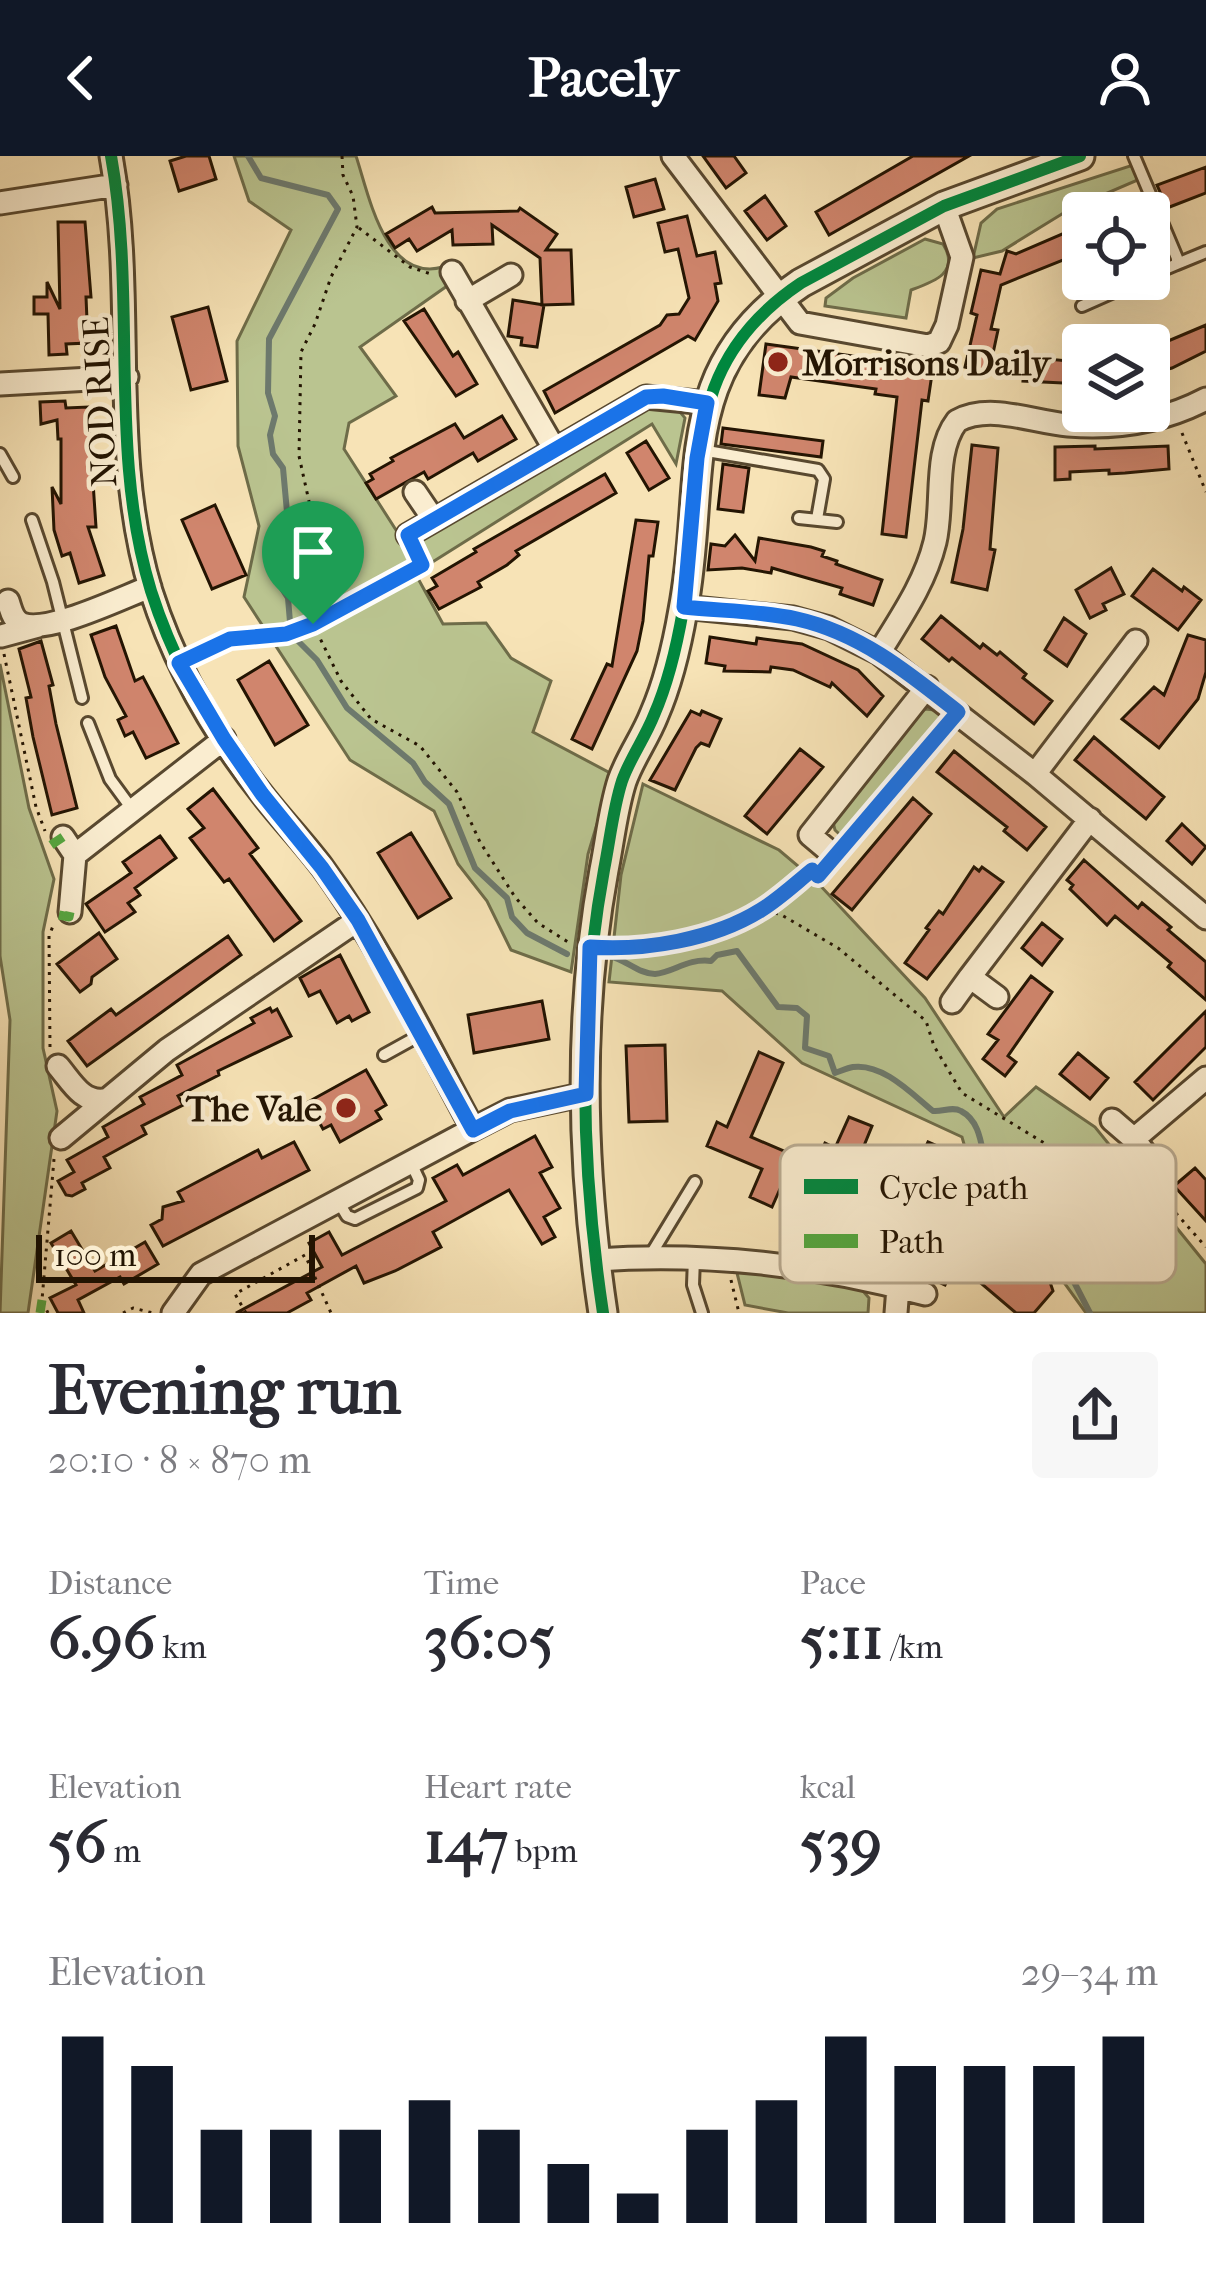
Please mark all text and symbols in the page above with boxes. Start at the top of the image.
icon: back [48,45,114,111]
icon: person [1092,45,1158,111]
text: Pacely [528,47,678,110]
map controls [1062,192,1170,432]
button: locate [1062,192,1170,300]
street label: NOD RISE [75,316,125,488]
button: layers [1062,324,1170,432]
place label: Morrisons Daily [802,342,1052,384]
marker: Morrisons Daily [765,349,791,375]
pin [262,501,364,624]
icon: arrive [280,519,346,585]
place label: The Vale [185,1088,322,1130]
marker: The Vale [333,1095,359,1121]
legend [780,1145,1176,1283]
text: Cycle path [879,1169,1029,1208]
text: Path [879,1223,945,1262]
scale bar [36,1229,315,1282]
text: 100 m [54,1236,137,1275]
button: share [1032,1352,1158,1478]
text: Evening run [48,1353,401,1430]
text: 20:10 · 8 × 870 m [48,1437,311,1483]
text: Distance [48,1564,172,1603]
text: Time [424,1564,499,1603]
text: Pace [800,1564,866,1603]
text: 6.96 [48,1603,155,1674]
text: 36:05 [424,1603,555,1674]
text: 5:11 [800,1603,883,1674]
text: km [155,1628,207,1667]
text: /km [883,1628,943,1667]
text: Elevation [48,1768,181,1807]
text: Heart rate [424,1768,572,1807]
text: kcal [800,1768,856,1807]
text: 56 [48,1807,106,1878]
text: 147 [424,1807,508,1878]
text: 539 [800,1807,882,1878]
text: m [106,1832,141,1871]
text: bpm [508,1832,578,1871]
text: Elevation [48,1949,206,1995]
text: 29–34 m [1021,1949,1158,1995]

